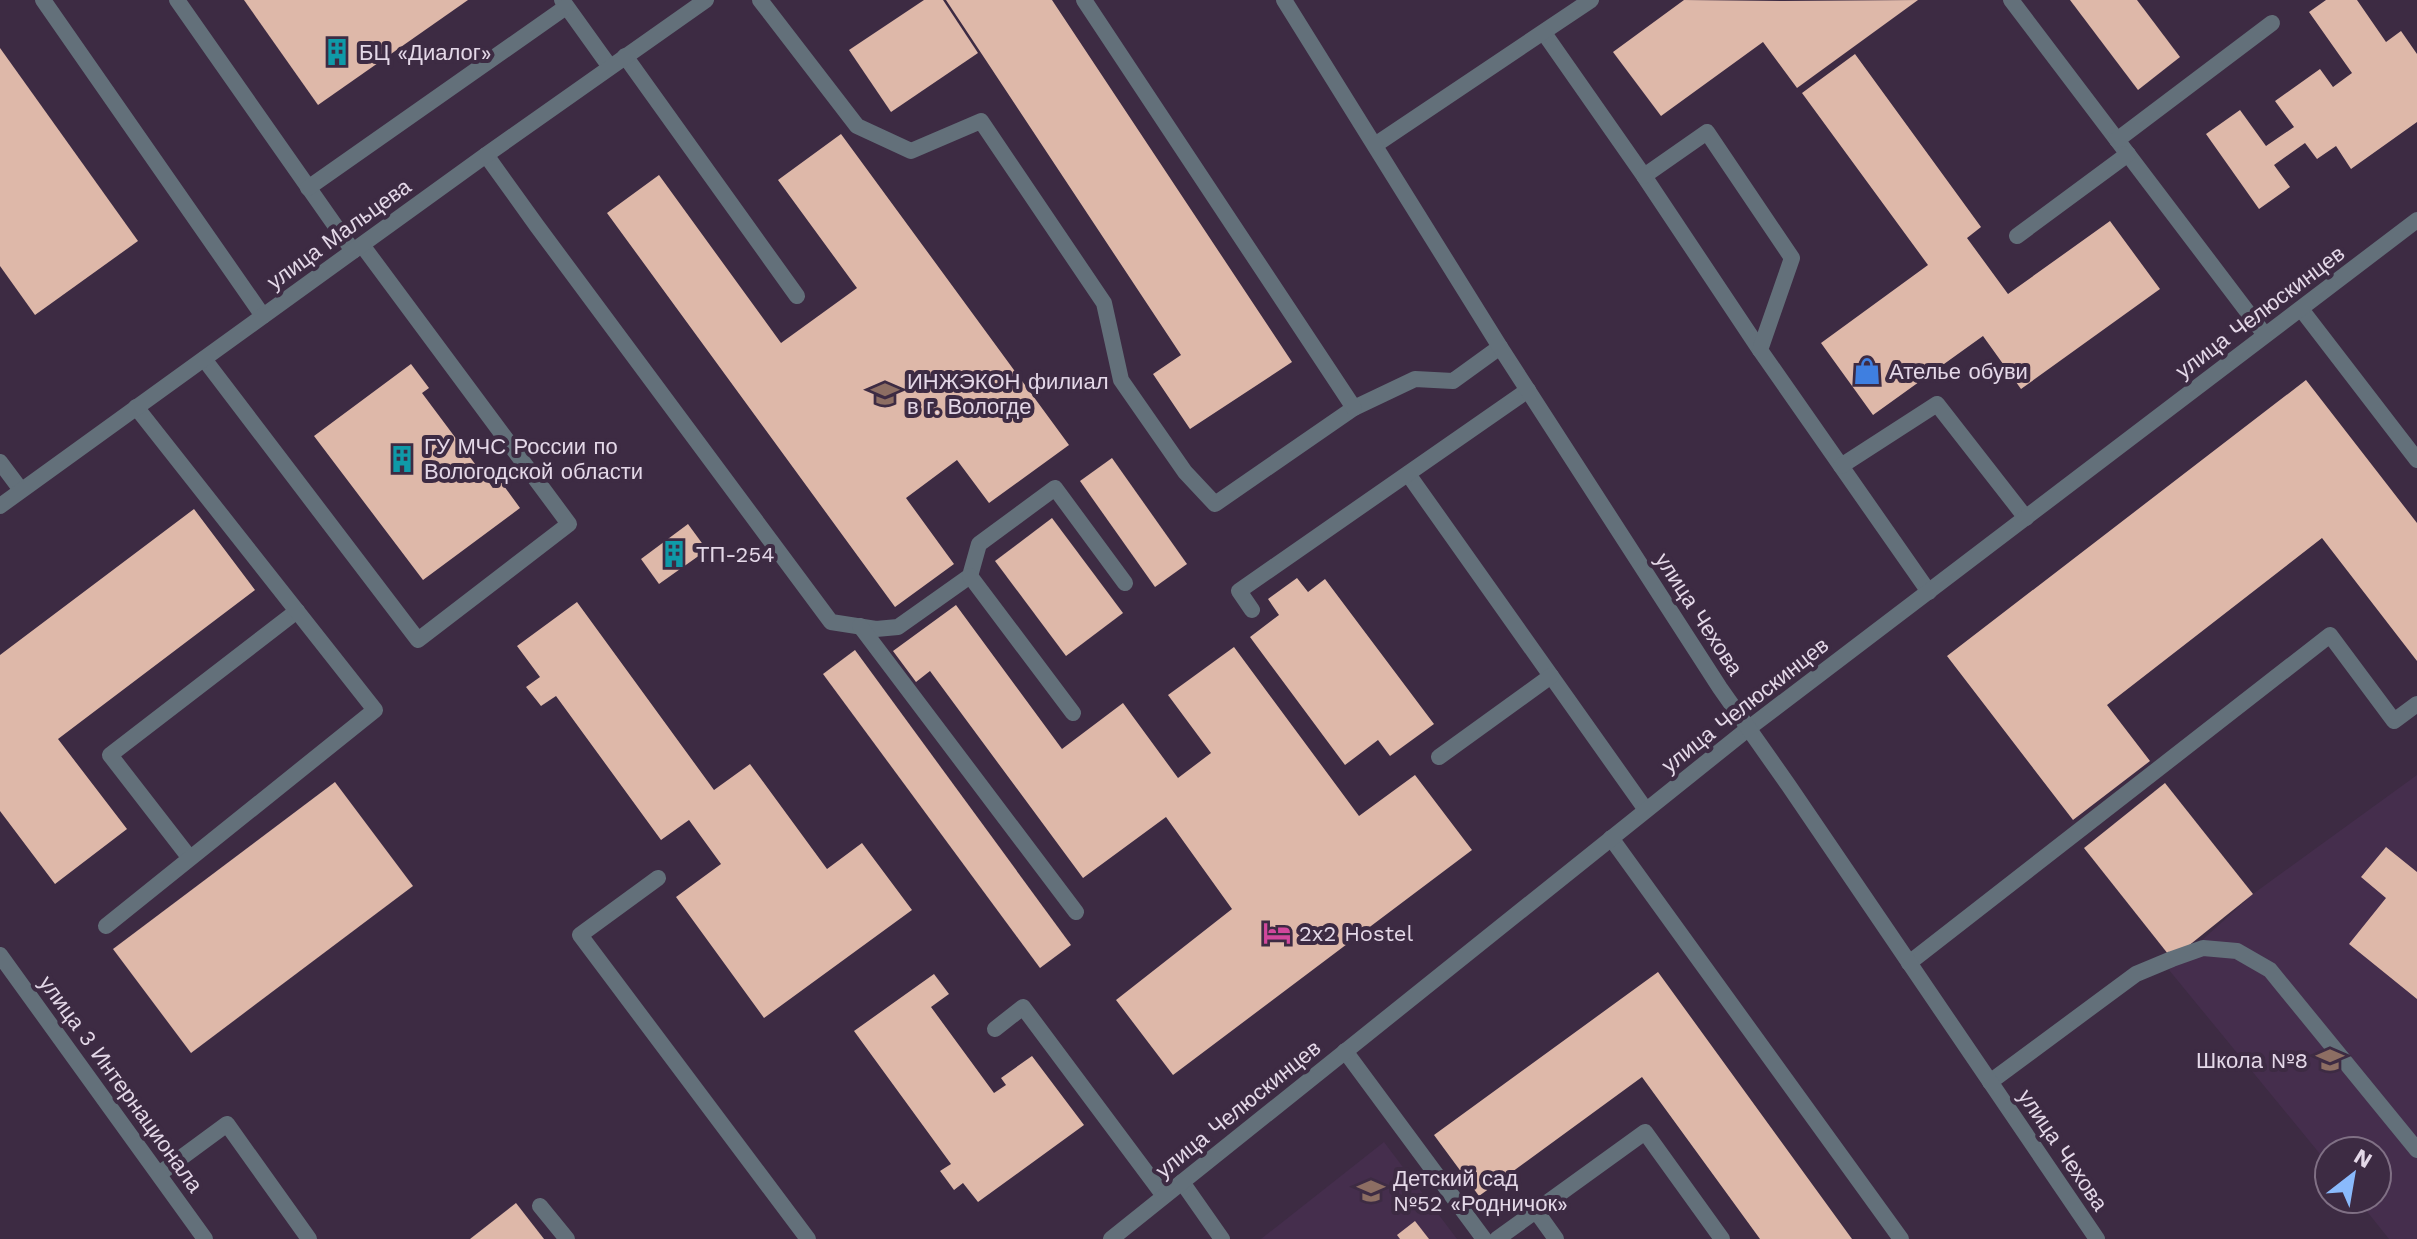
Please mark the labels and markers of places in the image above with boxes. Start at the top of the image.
building icon: БЦ «Диалог» [322,37,352,67]
place label: БЦ «Диалог» [359,40,492,65]
shop icon: Ателье обуви [1852,356,1882,386]
place label: Ателье обуви [1889,359,2028,384]
place label: ИНЖЭКОН филиал в г. Вологде [907,369,1109,419]
school or university icon: ИНЖЭКОН филиал в г. Вологде [870,379,900,409]
place label: ГУ МЧС России по Вологодской области [424,434,643,484]
building icon: ГУ МЧС России по Вологодской области [387,444,417,474]
building icon: ТП-254 [659,539,689,569]
place label: ТП-254 [696,542,775,567]
hotel icon: 2x2 Hostel [1262,918,1292,948]
place label: 2x2 Hostel [1299,921,1414,946]
school or university icon: Школа №8 [2315,1045,2345,1075]
place label: Школа №8 [2196,1048,2308,1073]
place label: Детский сад №52 «Родничок» [1393,1166,1568,1216]
school or university icon: Детский сад №52 «Родничок» [1356,1176,1386,1206]

